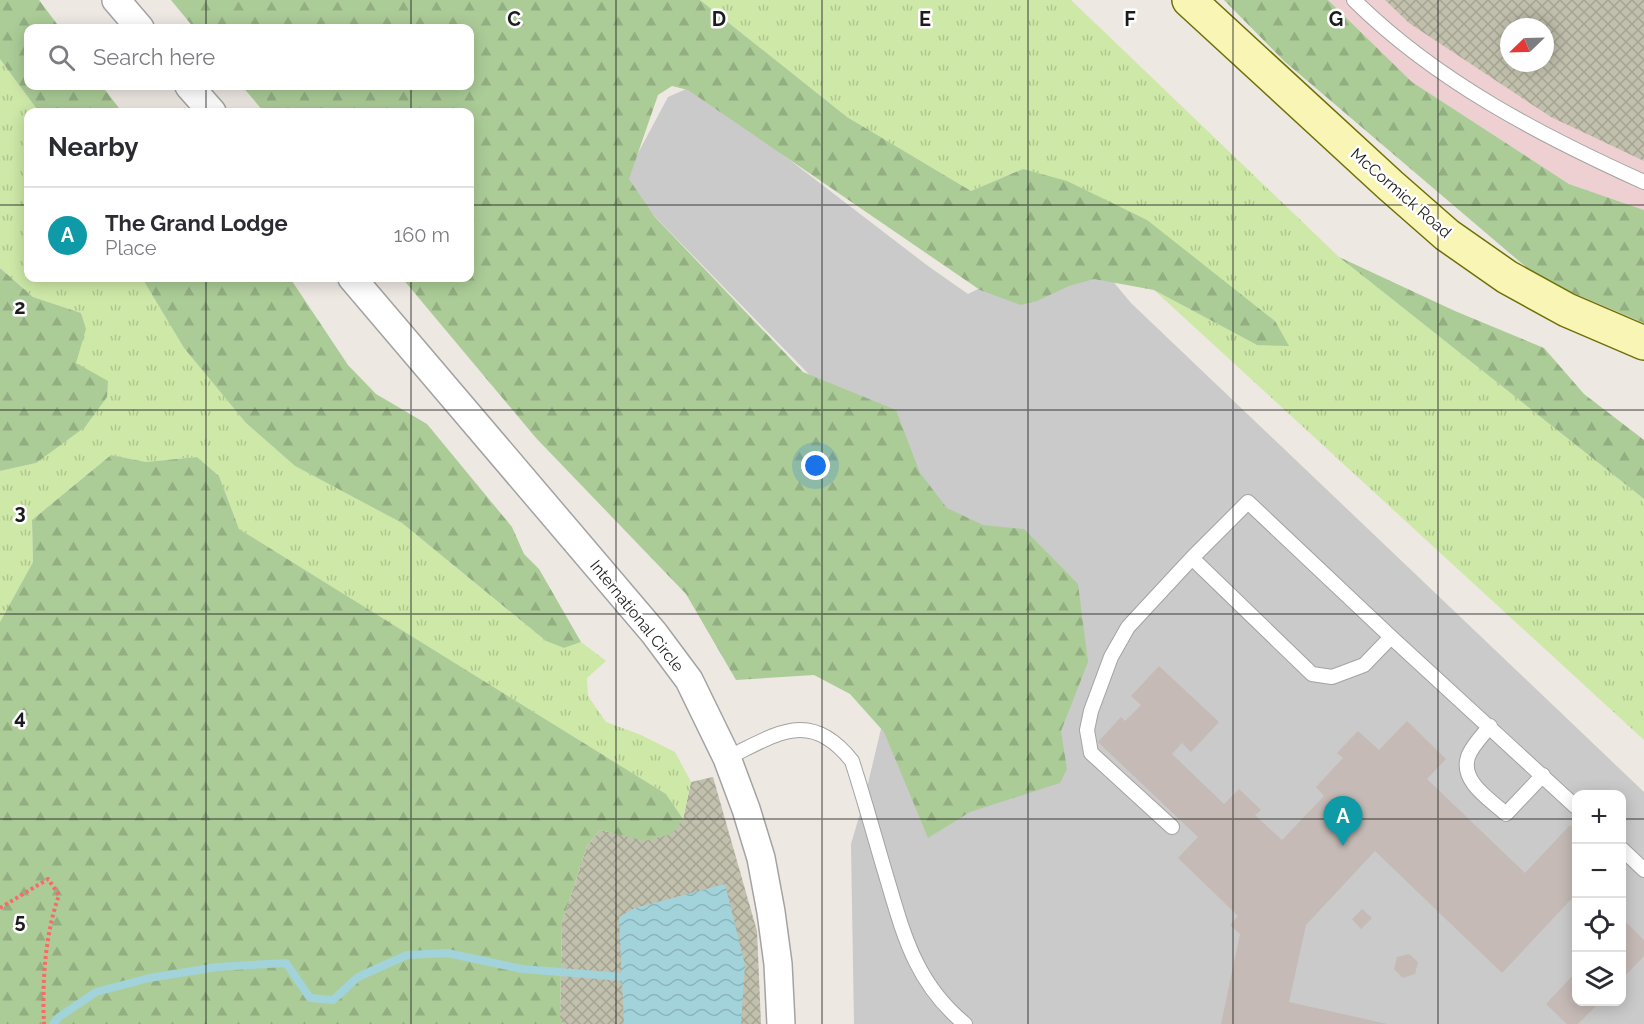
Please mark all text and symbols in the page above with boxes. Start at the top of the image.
text: C [507,7,521,31]
text: D [712,7,726,31]
text: E [919,7,931,31]
text: F [1124,7,1136,31]
text: G [1329,7,1343,31]
north arrow [1500,18,1554,72]
search box [24,24,474,90]
icon: search [45,41,78,74]
text: Search here [93,44,215,70]
text: Nearby [48,132,138,162]
street label: McCormick Road [1347,144,1455,242]
text: The Grand Lodge [105,210,288,236]
text: A [61,223,74,247]
text: 160 m [394,223,450,247]
text: Place [105,236,156,260]
text: 2 [14,295,26,319]
your location [801,451,830,480]
text: 3 [14,500,26,524]
street label: International Circle [586,556,688,676]
text: 4 [14,705,26,729]
map controls [1572,790,1626,1006]
button: + [1572,790,1626,844]
pin: A [1324,796,1362,846]
button: − [1572,844,1626,898]
button: locate [1572,898,1626,952]
text: 5 [14,909,26,933]
button: layers [1572,952,1626,1006]

